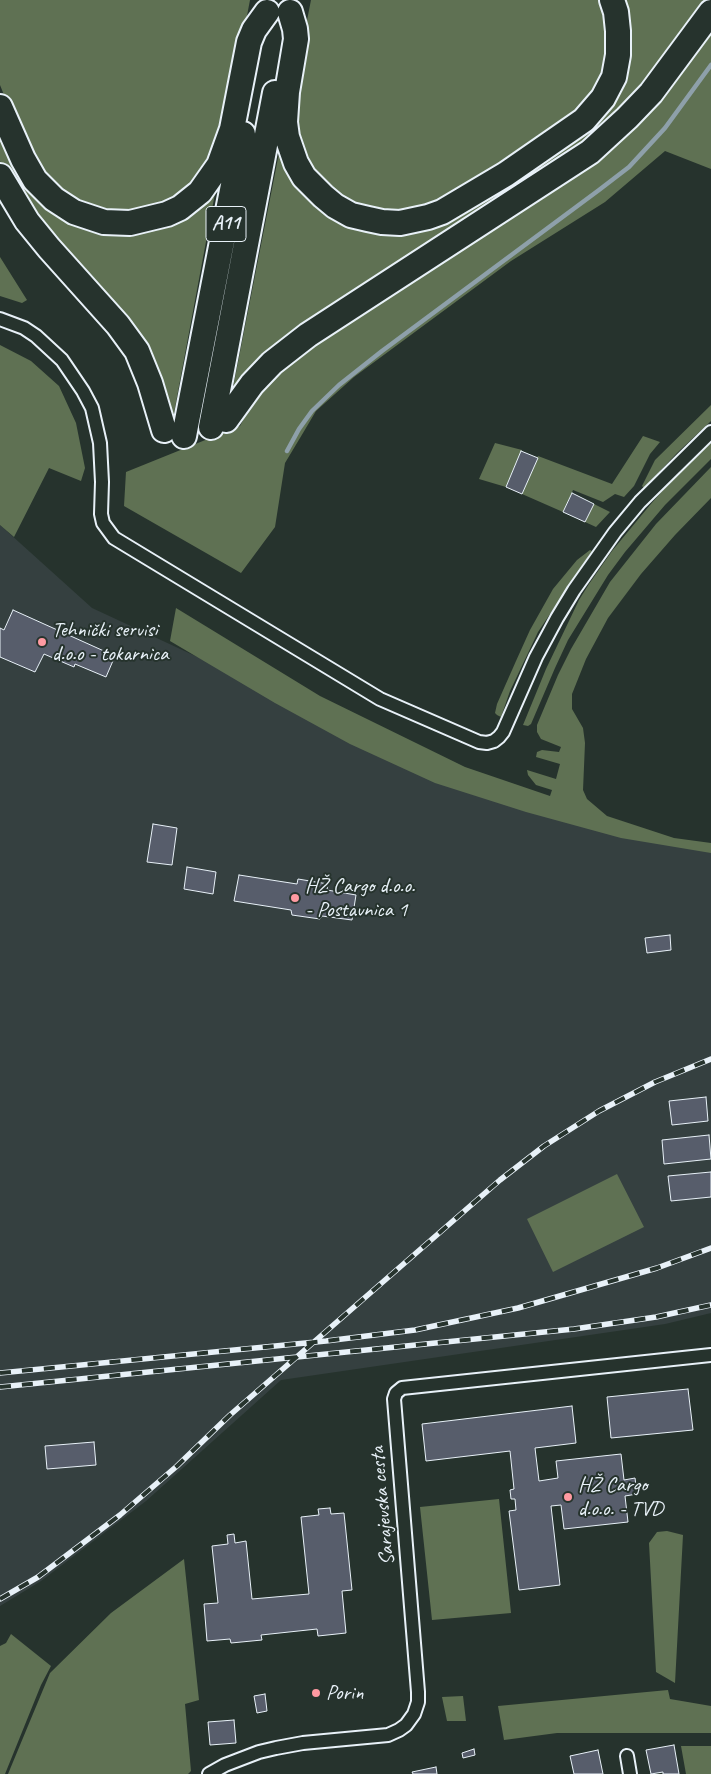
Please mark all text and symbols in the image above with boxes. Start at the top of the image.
road number: A11 [206,206,246,242]
place label: Tehnički servisi d.o.o - tokarnica [52,617,168,667]
marker: Tehnički servisi d.o.o - tokarnica [36,636,48,648]
place label: HŽ Cargo d.o.o. - Postavnica 1 [305,873,415,923]
marker: HŽ Cargo d.o.o. - Postavnica 1 [289,892,301,904]
street label: Sarajevska cesta [365,1446,401,1566]
place label: HŽ Cargo d.o.o. - TVD [578,1472,663,1522]
marker: HŽ Cargo d.o.o. - TVD [562,1491,574,1503]
place label: Porin [326,1680,363,1706]
marker: Porin [310,1687,322,1699]

